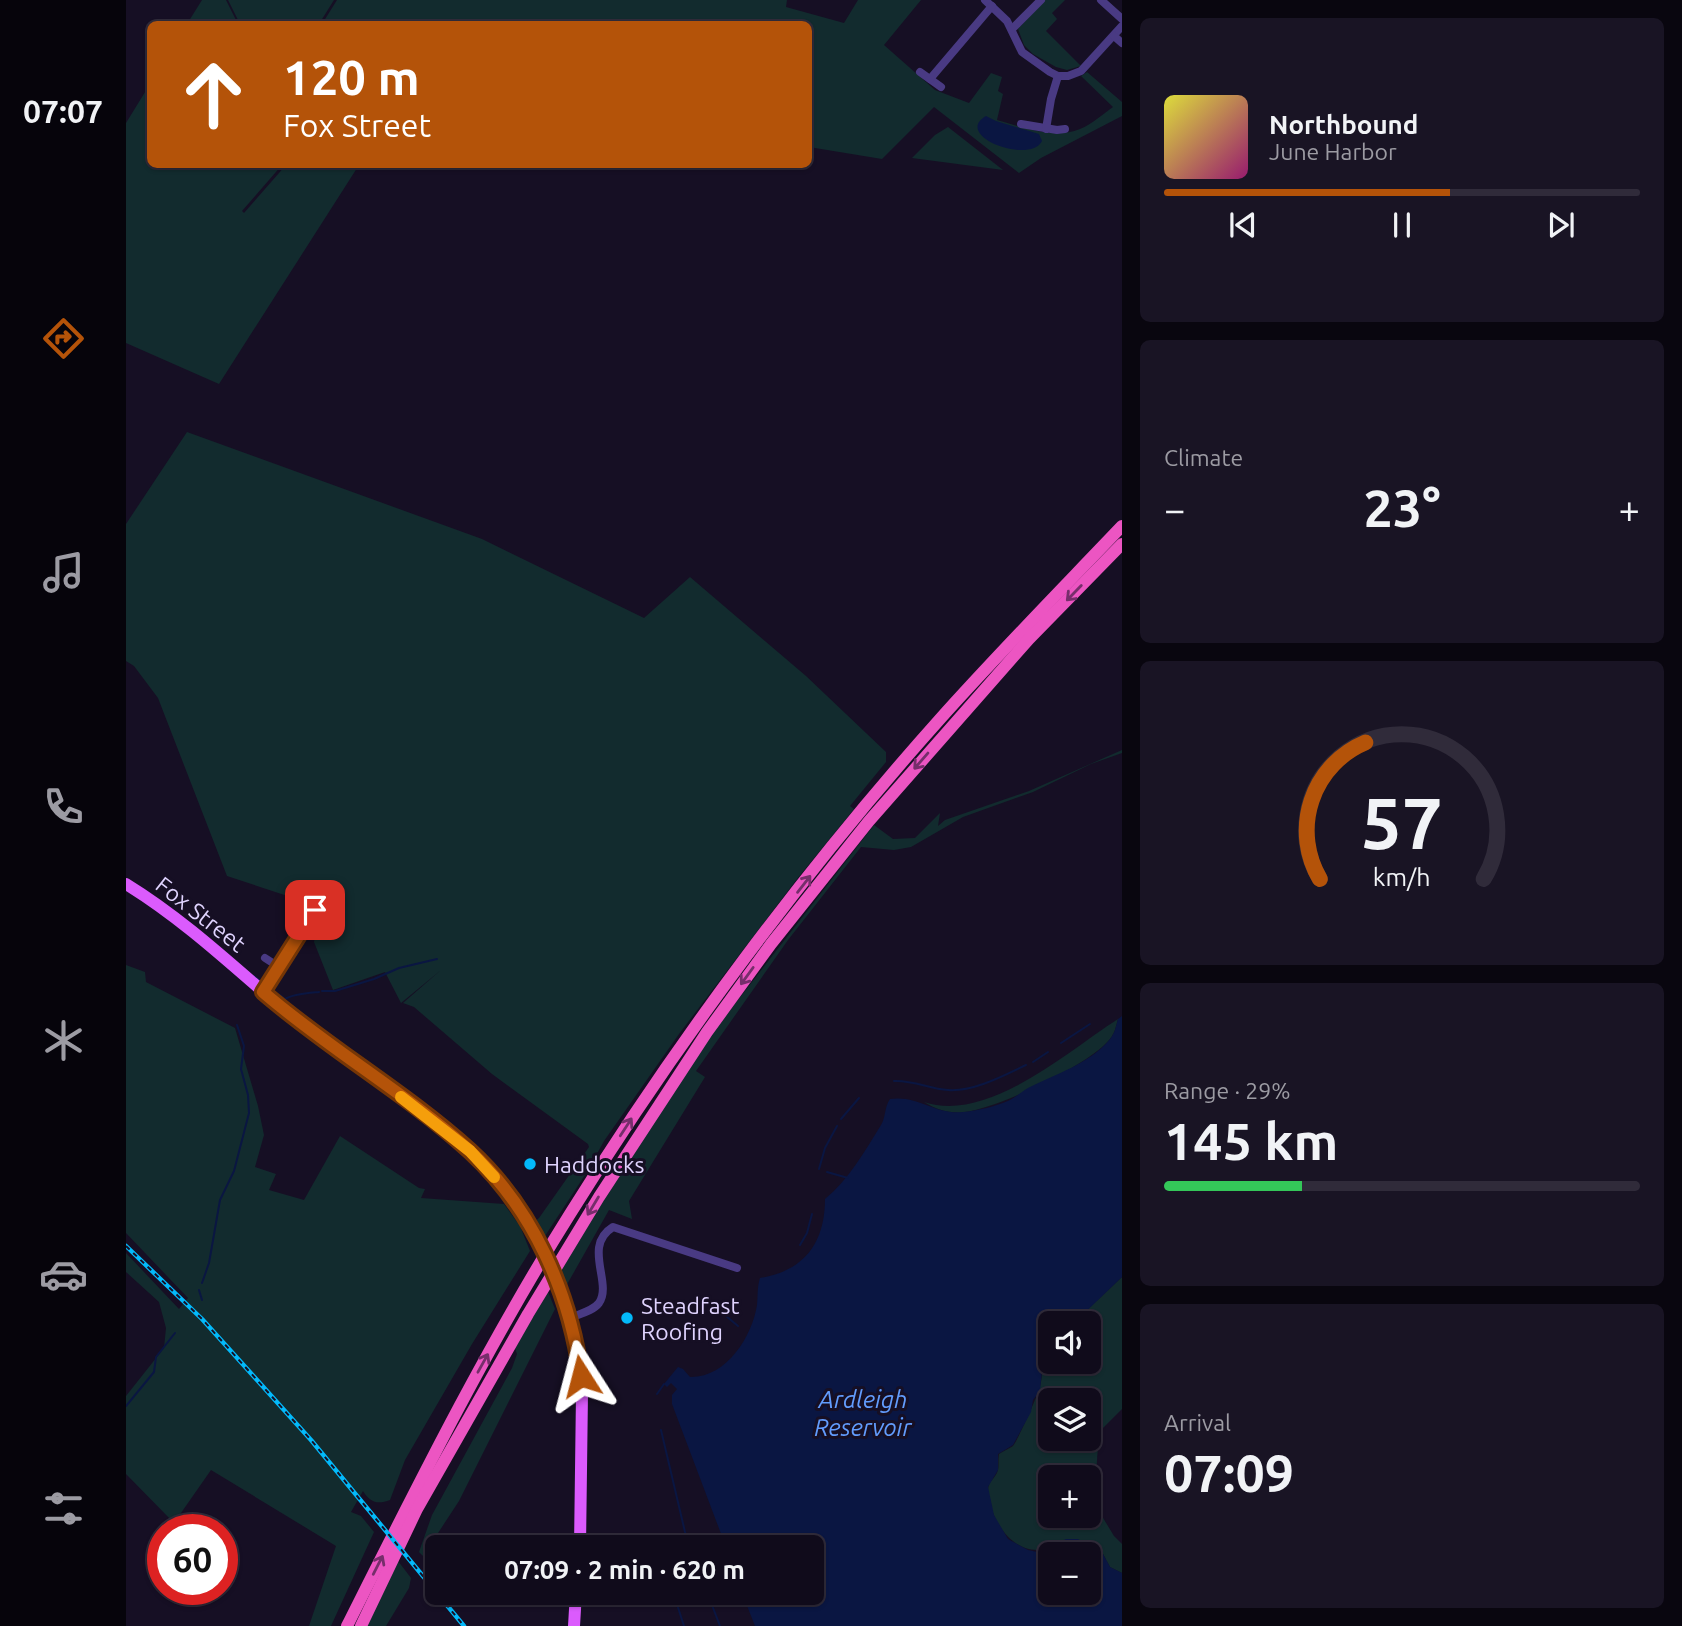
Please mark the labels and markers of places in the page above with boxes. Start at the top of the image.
pin [285,880,345,940]
place label: Haddocks [544,1152,645,1177]
marker: Haddocks [522,1156,538,1172]
place label: Steadfast Roofing [641,1293,740,1344]
marker: Steadfast Roofing [619,1310,635,1326]

